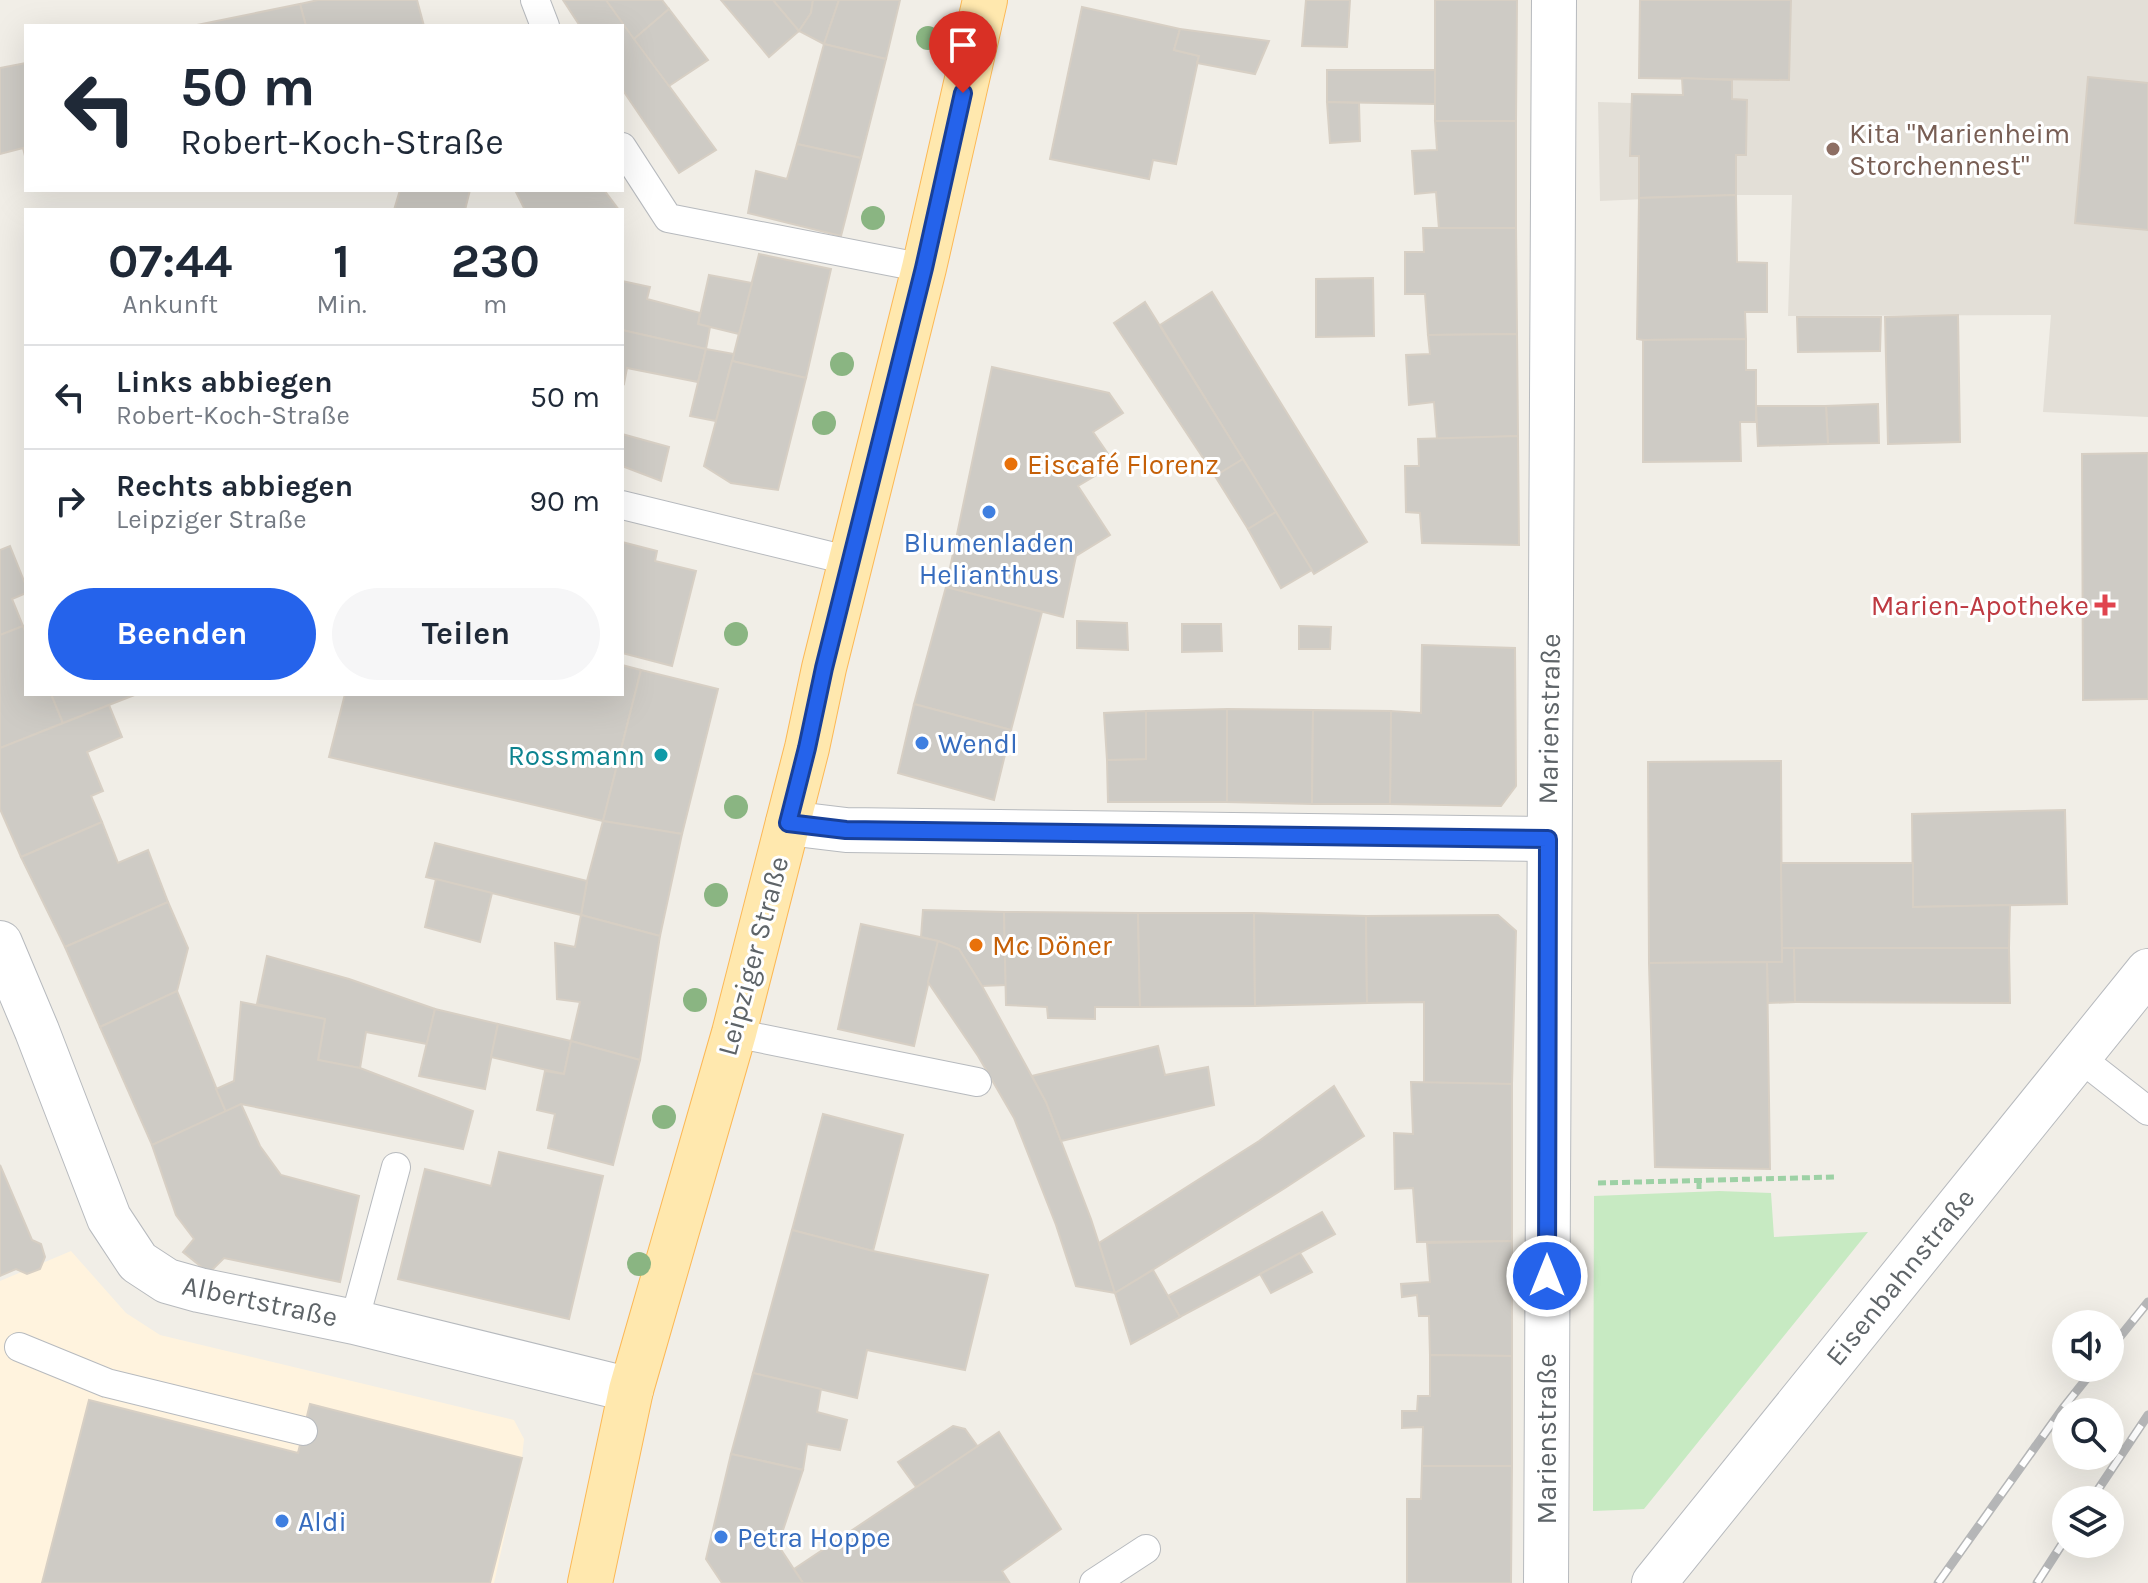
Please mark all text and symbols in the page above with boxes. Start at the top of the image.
pin [929,11,997,93]
icon: arrive [941,23,985,67]
text: 50 m [180,54,315,119]
icon: left [48,56,152,160]
place label: Kita "Marienheim Storchennest" [1849,117,2070,182]
text: Robert-Koch-Straße [180,121,504,163]
marker: Kita "Marienheim Storchennest" [1824,140,1842,158]
text: 07:44 [108,233,232,289]
text: 1 [333,233,350,289]
text: 230 [451,233,540,289]
text: Ankunft [123,289,218,320]
text: Min. [316,289,367,320]
text: m [483,289,507,320]
text: Links abbiegen [116,364,333,400]
icon: left [48,375,92,419]
text: 50 m [530,379,600,415]
text: Robert-Koch-Straße [116,400,350,431]
place label: Eiscafé Florenz [1027,448,1219,481]
marker: Eiscafé Florenz [1002,455,1020,473]
text: Rechts abbiegen [116,468,353,504]
icon: right [48,479,92,523]
text: 90 m [530,483,600,519]
marker: Blumenladen Helianthus [980,503,998,521]
text: Leipziger Straße [116,504,307,535]
place label: Blumenladen Helianthus [904,526,1074,591]
button: Beenden [48,588,316,680]
button: Teilen [332,588,600,680]
place label: Marien-Apotheke [1871,589,2089,622]
marker: Marien-Apotheke [2096,596,2114,614]
street label: Marienstraße [1531,633,1567,805]
place label: Wendl [938,727,1018,760]
marker: Wendl [913,734,931,752]
place label: Rossmann [508,739,645,772]
marker: Rossmann [652,746,670,764]
street label: Leipziger Straße [710,853,796,1059]
place label: Mc Döner [992,929,1113,962]
marker: Mc Döner [967,936,985,954]
street label: Eisenbahnstraße [1819,1182,1981,1372]
position arrow [1505,1234,1589,1318]
street label: Albertstraße [179,1268,341,1334]
map controls [2052,1310,2124,1558]
button: sound [2052,1310,2124,1382]
street label: Marienstraße [1530,1353,1563,1525]
button: search [2052,1398,2124,1470]
button: layers [2052,1486,2124,1558]
place label: Aldi [298,1505,347,1538]
marker: Aldi [273,1512,291,1530]
place label: Petra Hoppe [737,1521,891,1554]
marker: Petra Hoppe [712,1528,730,1546]

